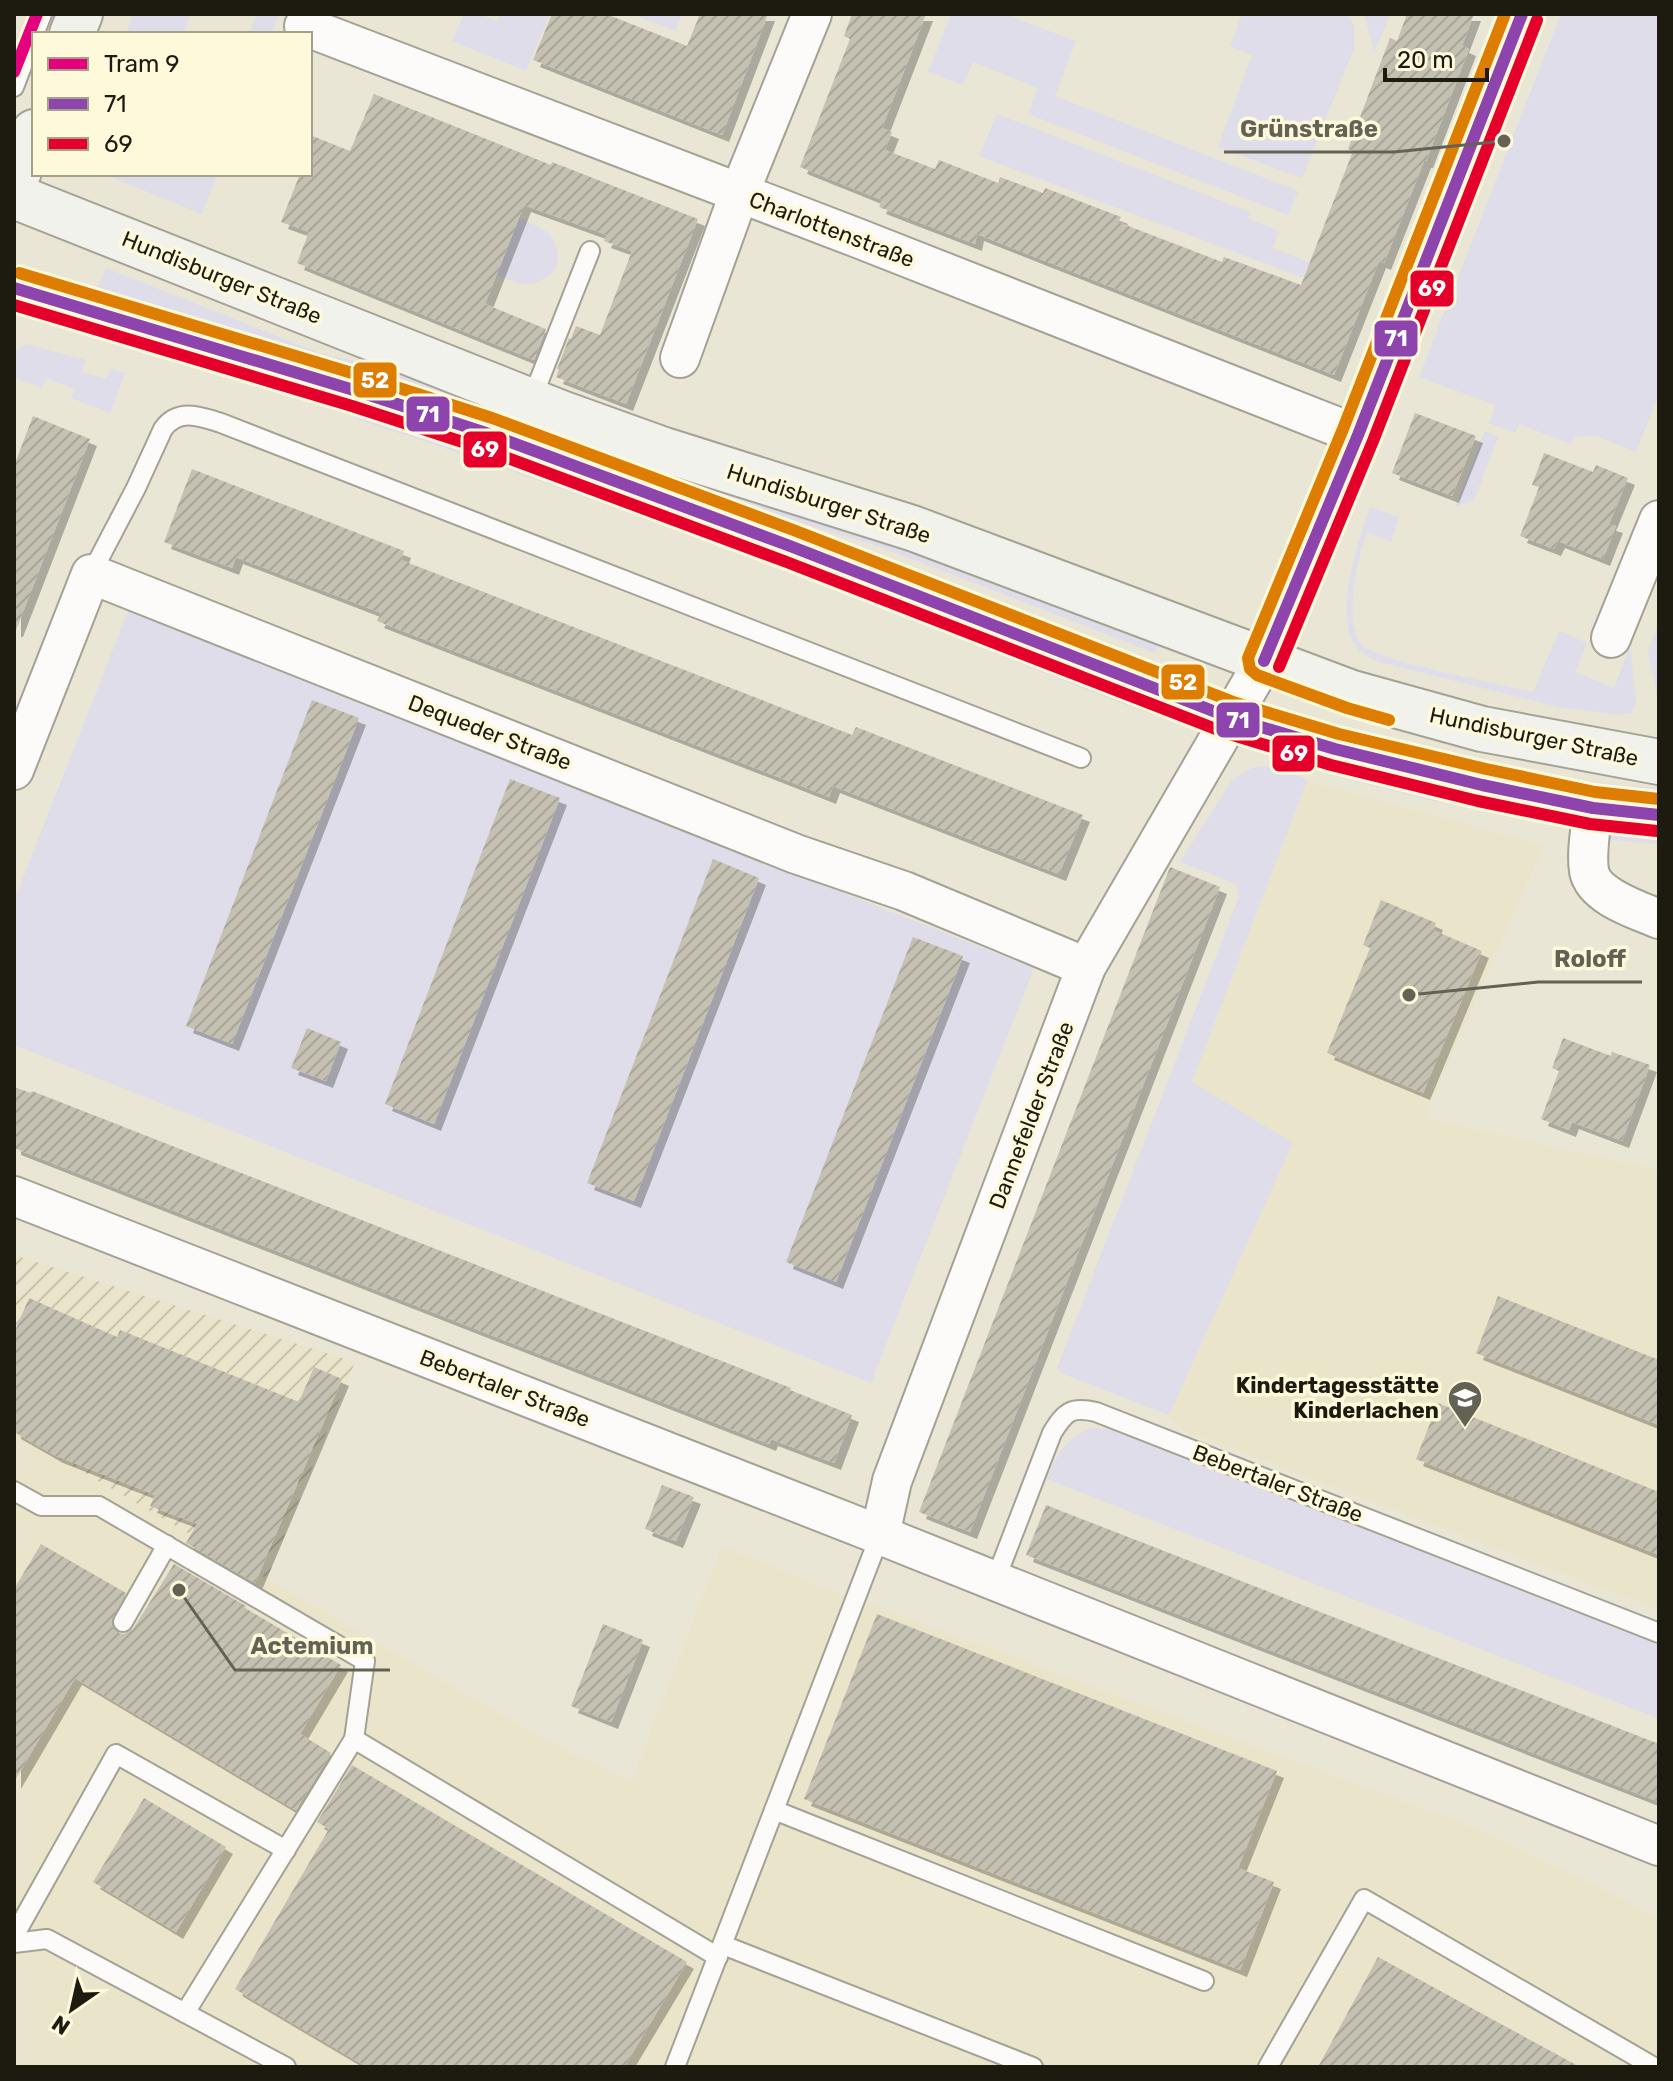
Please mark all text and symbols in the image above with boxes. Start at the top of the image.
legend [32,32,312,176]
scale bar [1385,32,1487,82]
text: 20 m [1397,46,1454,74]
text: Tram 9 [104,50,180,78]
text: 71 [104,90,127,118]
callout: Grünstraße [1224,104,1394,152]
text: Grünstraße [1240,115,1378,143]
text: 69 [104,130,133,158]
street label: Charlottenstraße [745,186,918,273]
street label: Hundisburger Straße [118,225,326,330]
line badge: 69 [1409,269,1455,308]
text: 69 [1418,275,1446,302]
line badge: 71 [1373,319,1419,358]
text: 71 [1384,325,1408,352]
line badge: 52 [352,361,398,399]
text: 52 [361,367,389,394]
line badge: 71 [405,395,451,433]
text: 71 [416,401,440,428]
line badge: 69 [462,430,508,469]
text: 69 [471,436,499,463]
street label: Hundisburger Straße [723,458,934,549]
line badge: 52 [1160,663,1206,701]
text: 52 [1169,669,1197,696]
street label: Dequeder Straße [404,689,575,776]
line badge: 71 [1215,701,1261,739]
street label: Hundisburger Straße [1427,701,1641,772]
text: 71 [1226,707,1250,734]
line badge: 69 [1271,734,1316,773]
text: 69 [1280,740,1308,767]
callout: Roloff [1538,934,1642,982]
text: Roloff [1554,945,1627,973]
street label: Dannefelder Straße [983,1018,1080,1213]
street label: Bebertaler Straße [416,1344,594,1433]
place label: Kindertagesstätte Kinderlachen [1236,1372,1439,1424]
school or university icon: Kindertagesstätte Kinderlachen [1446,1379,1484,1429]
street label: Bebertaler Straße [1189,1439,1367,1528]
callout: Actemium [235,1622,390,1670]
text: Actemium [251,1632,373,1660]
north arrow [32,1969,112,2049]
text: N [47,2010,75,2041]

